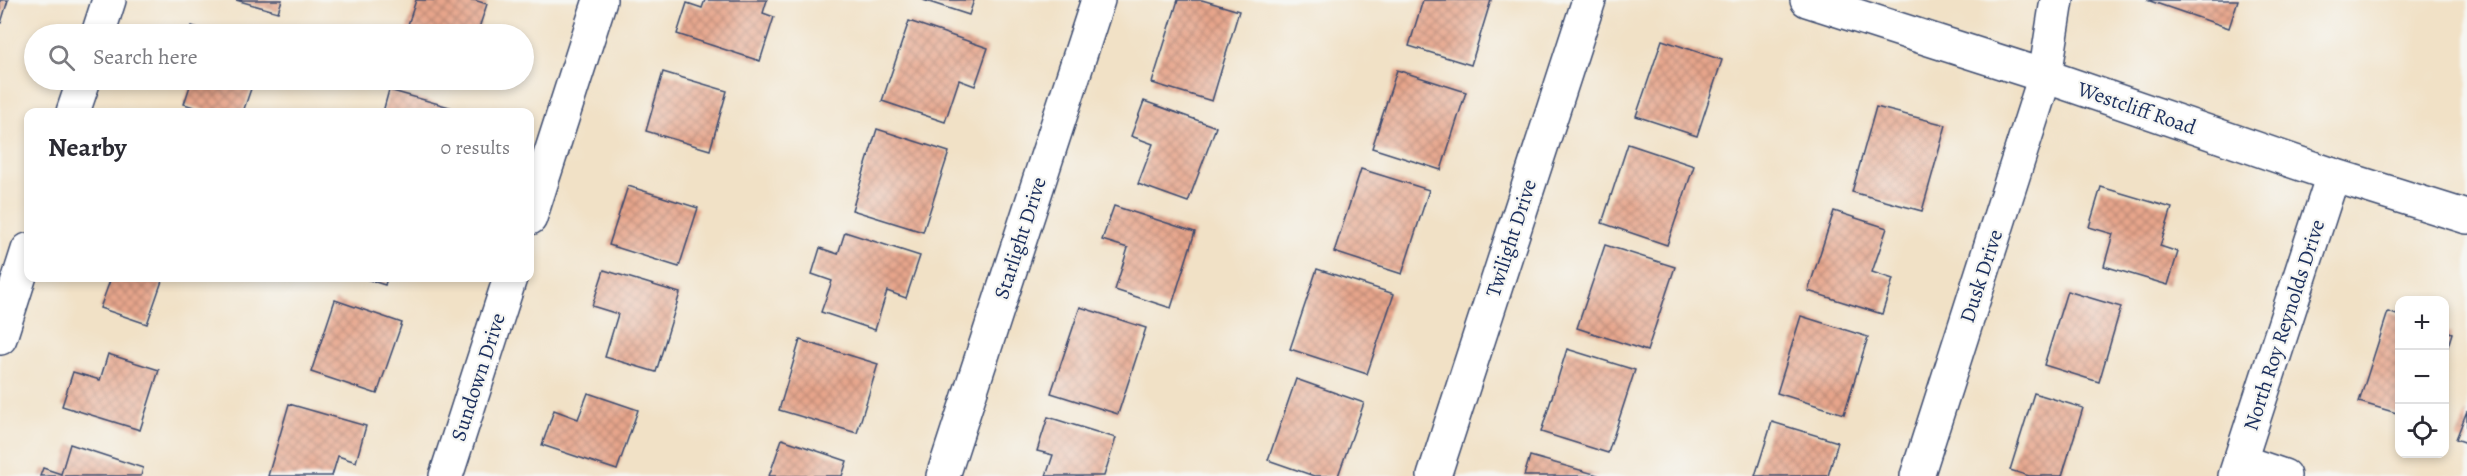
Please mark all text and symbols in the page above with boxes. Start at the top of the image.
search box [24,24,534,90]
icon: search [45,41,78,74]
text: Search here [93,42,198,72]
street label: Westcliff Road [2073,74,2201,142]
text: Nearby [48,130,127,165]
text: 0 results [441,134,510,161]
street label: Starlight Drive [987,173,1053,303]
street label: Twilight Drive [1479,176,1543,300]
street label: North Roy Reynolds Drive [2237,216,2331,434]
street label: Dusk Drive [1953,226,2009,326]
map controls [2395,296,2449,458]
button: + [2395,296,2449,350]
street label: Sundown Drive [444,309,512,445]
button: − [2395,350,2449,404]
button: locate [2395,404,2449,458]

